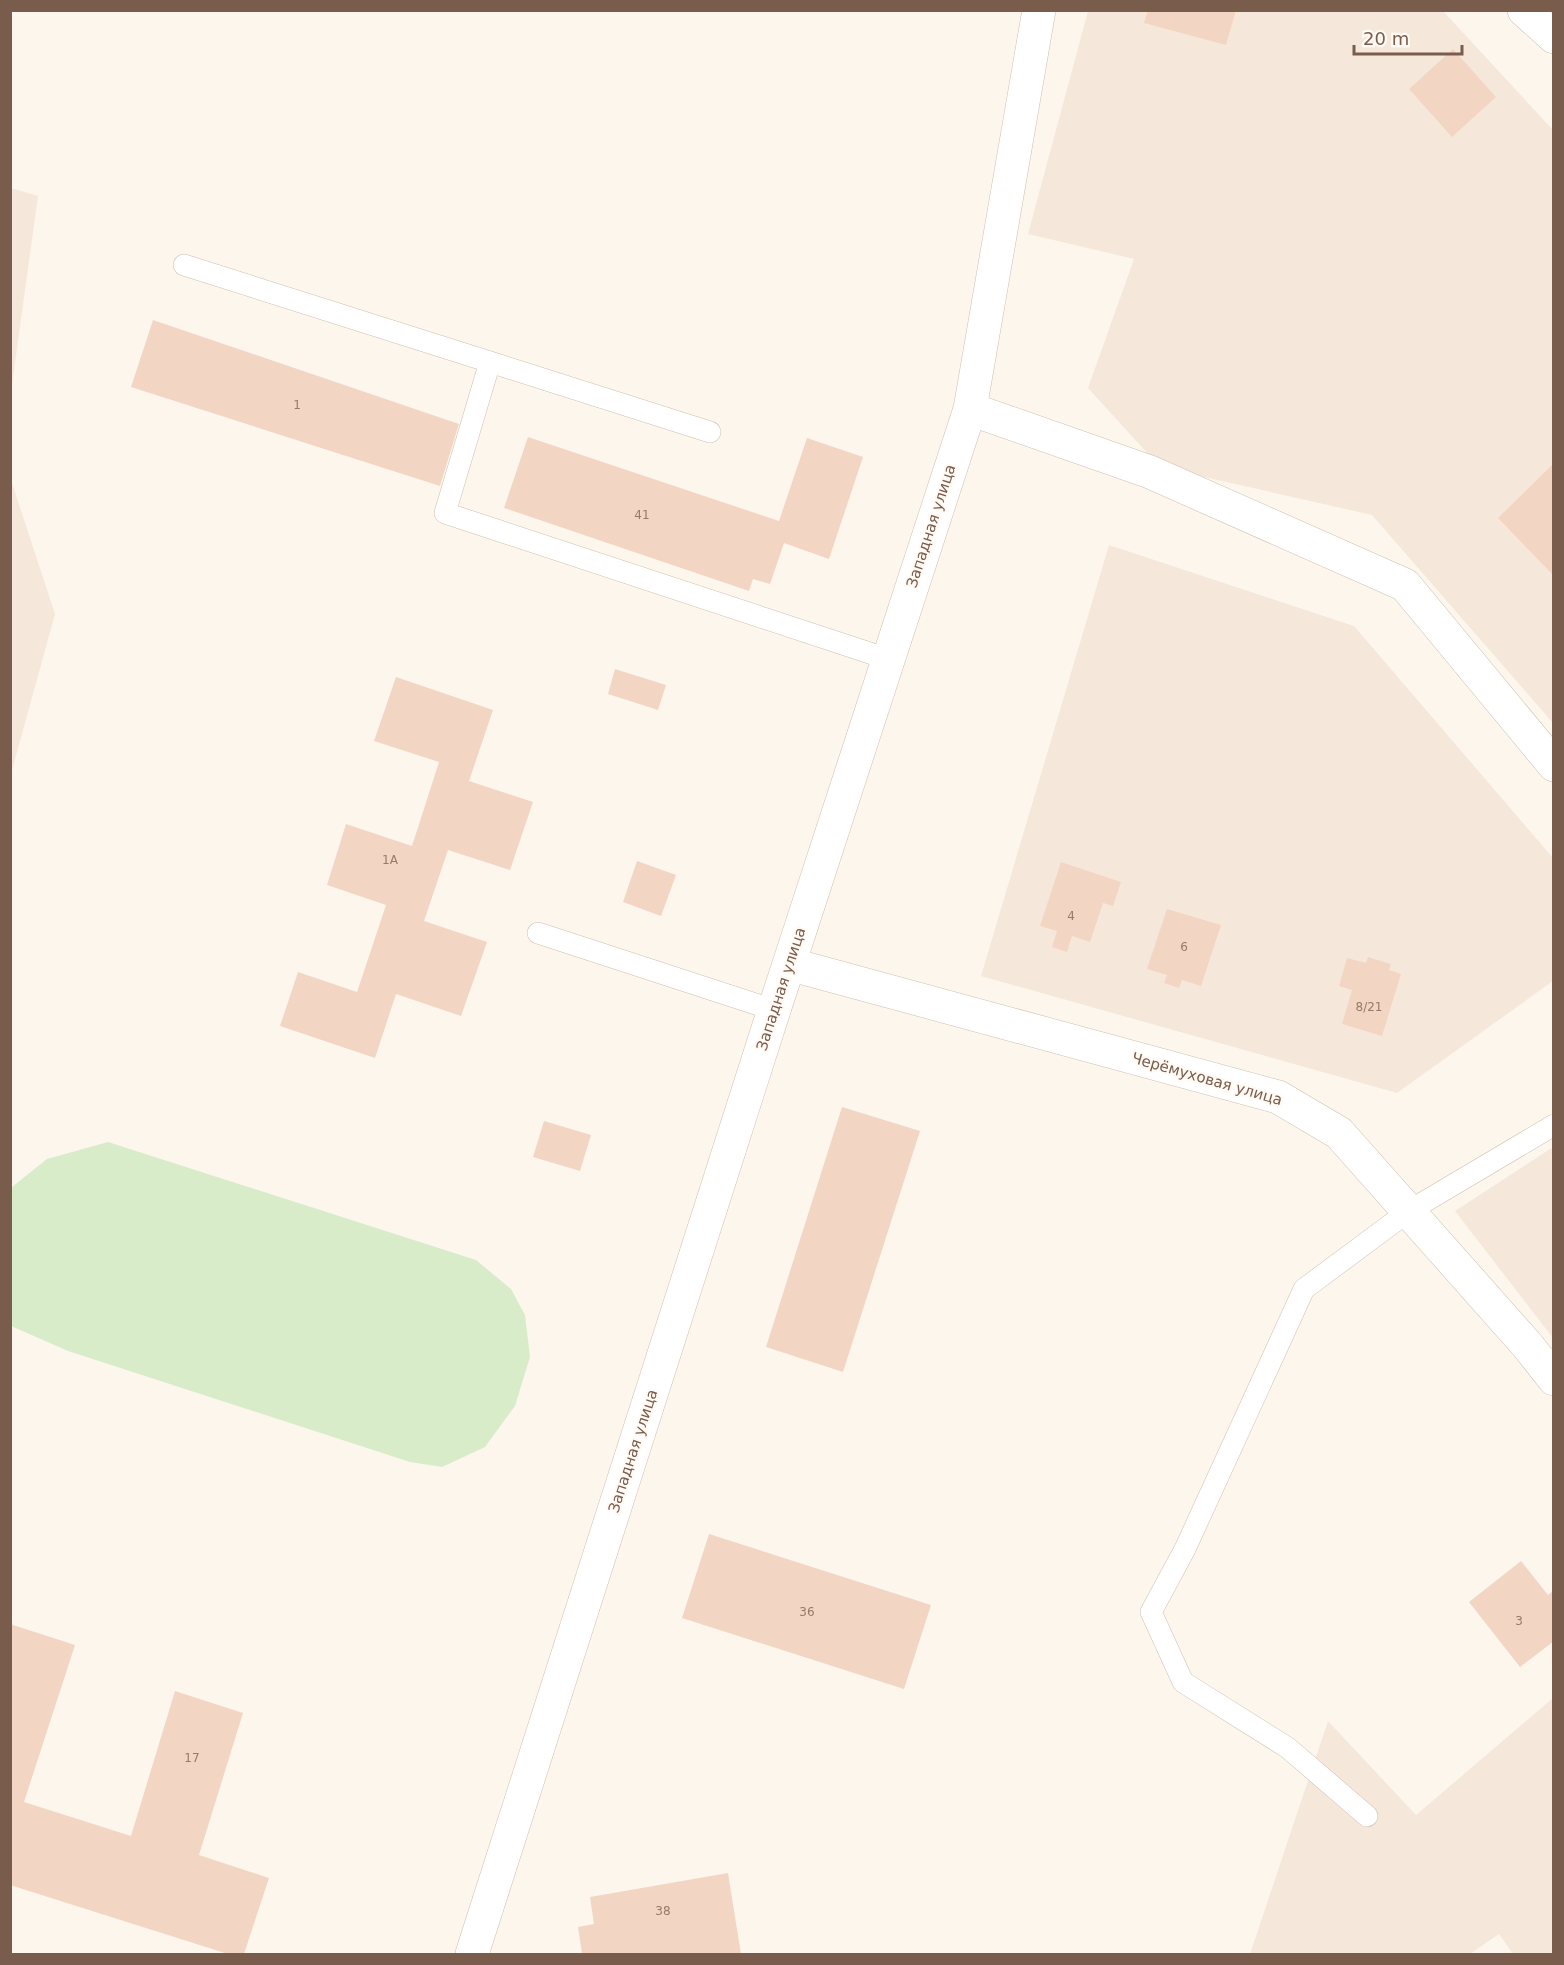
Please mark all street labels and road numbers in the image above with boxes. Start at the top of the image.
street label: Западная улица [903,462,959,590]
street label: Западная улица [753,925,809,1053]
street label: Черёмуховая улица [1130,1049,1284,1109]
street label: Западная улица [605,1387,661,1515]

